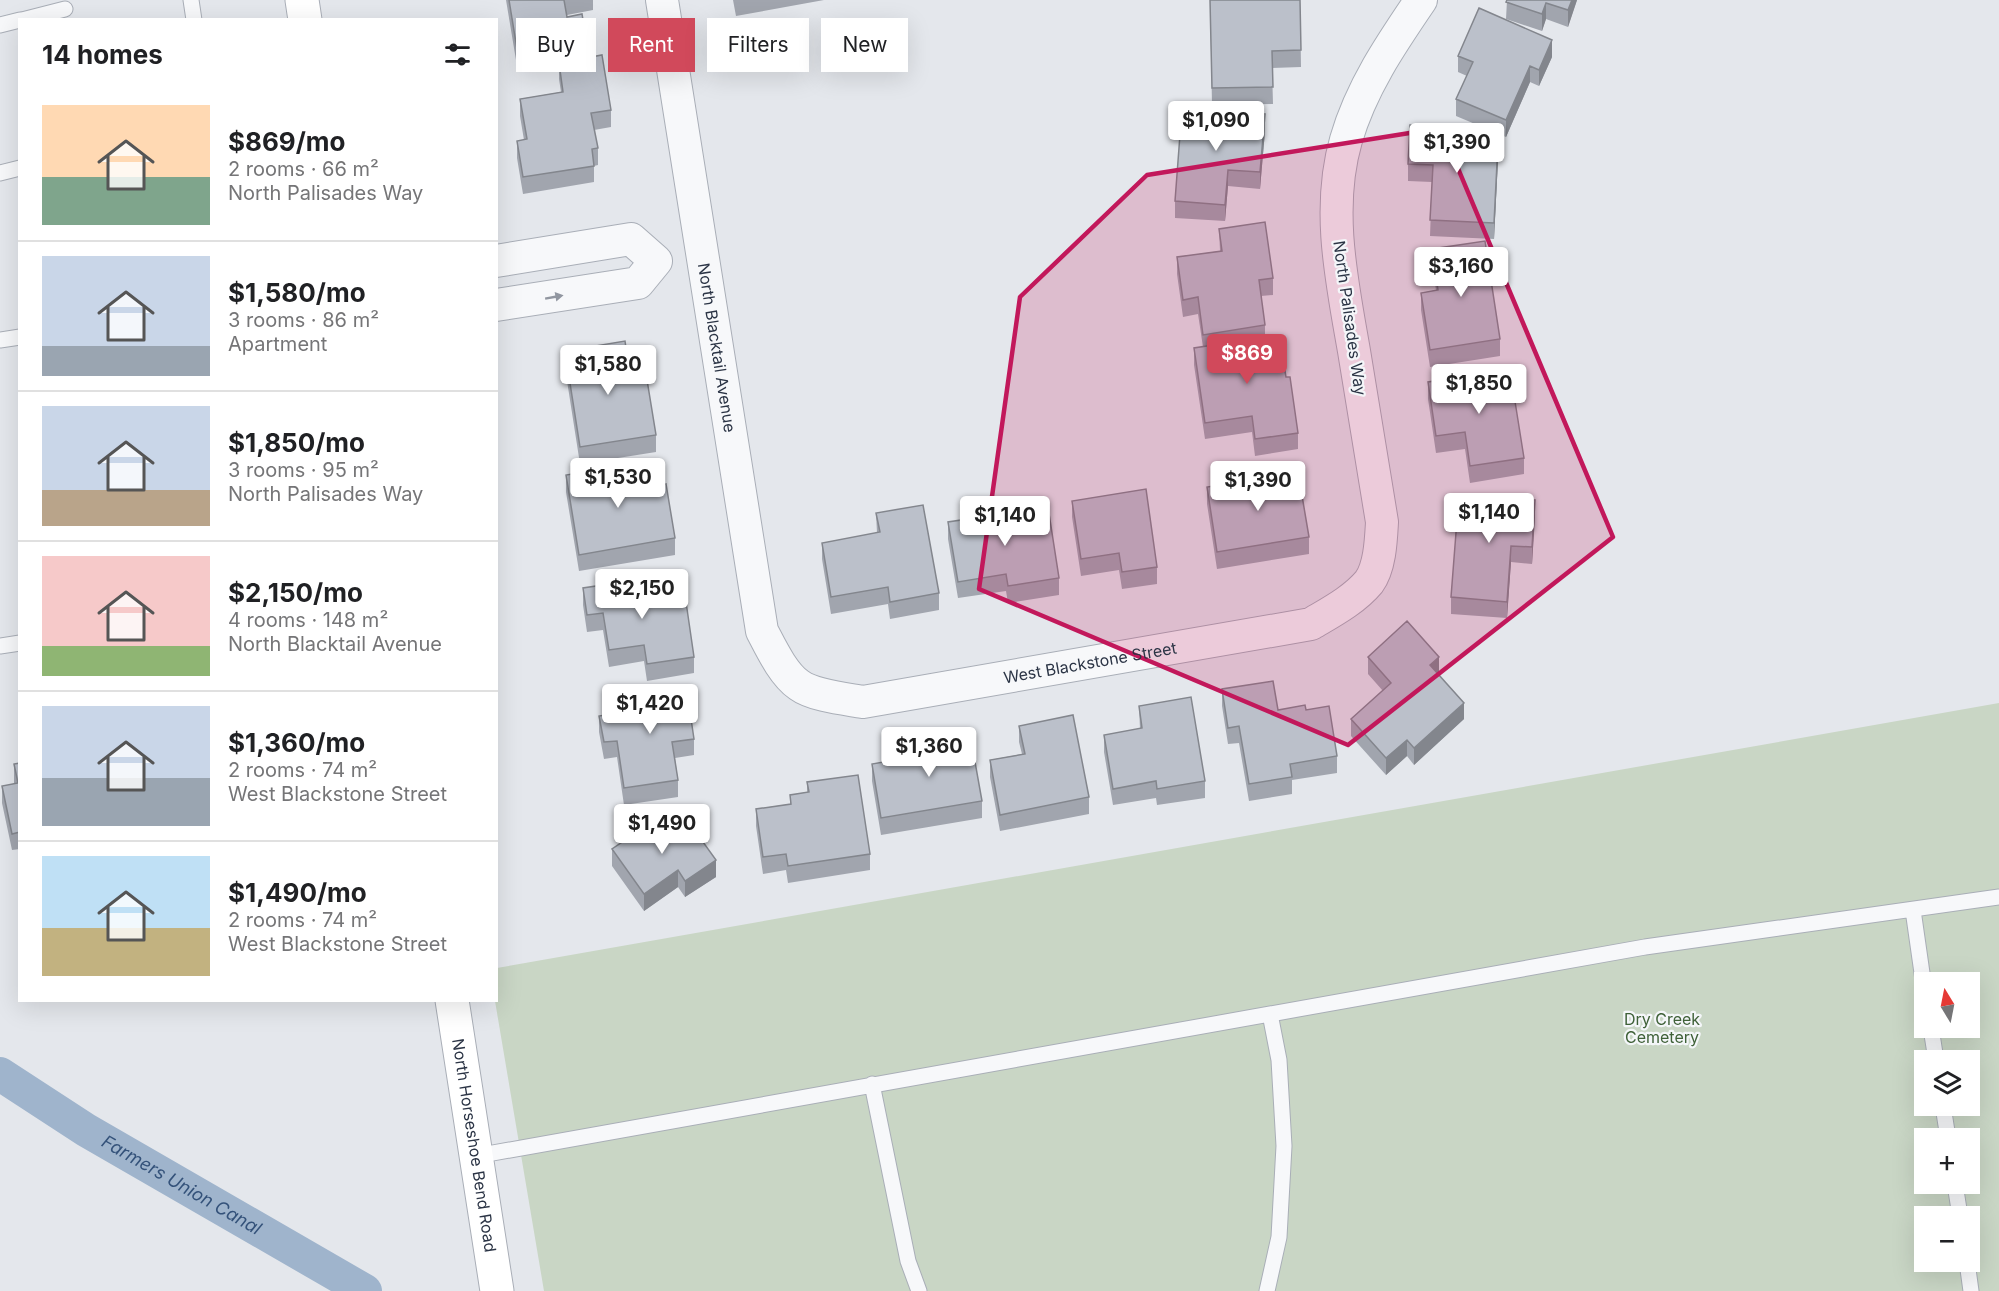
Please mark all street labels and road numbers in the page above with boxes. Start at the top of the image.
street label: North Palisades Way [1329,239,1371,397]
street label: North Blacktail Avenue [694,262,740,434]
street label: West Blackstone Street [1002,638,1178,687]
street label: North Horseshoe Bend Road [448,1037,501,1253]

